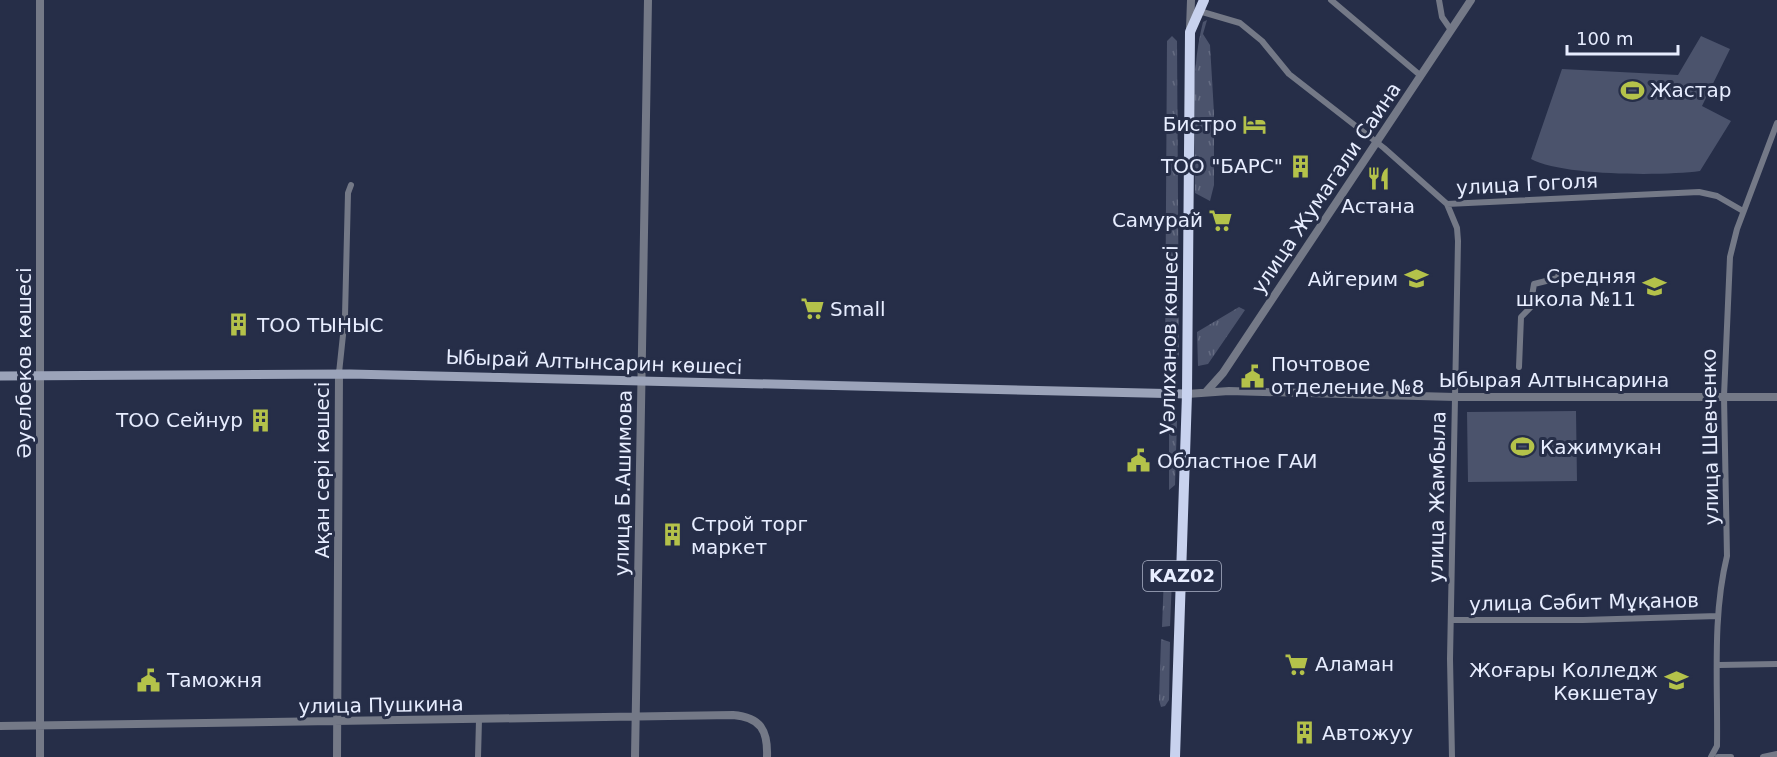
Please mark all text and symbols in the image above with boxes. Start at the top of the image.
scale bar [1567,18,1678,56]
text: 100 m [1576,28,1634,49]
sports icon: Жастар [1619,77,1645,103]
street label: улица Жумагали Саина [1246,78,1406,298]
place label: Жастар [1650,78,1731,102]
hotel icon: Бистро [1242,111,1268,137]
place label: Бистро [1163,112,1237,136]
building icon: ТОО "БАРС" [1288,153,1314,179]
place label: ТОО "БАРС" [1160,154,1283,178]
restaurant icon: Астана [1365,166,1391,192]
street label: улица Гоголя [1456,168,1598,200]
place label: Астана [1341,194,1415,218]
supermarket icon: Самурай [1208,207,1234,233]
place label: Самурай [1112,208,1203,232]
street label: Уәлиханов көшесі [1155,245,1183,435]
place label: Средняя школа №11 [1516,264,1636,311]
school or university icon: Айгерим [1403,266,1429,292]
street label: Әуелбеков көшесі [12,267,36,459]
place label: Айгерим [1308,267,1398,291]
school or university icon: Средняя школа №11 [1641,274,1667,300]
supermarket icon: Small [799,296,825,322]
place label: Small [830,297,886,321]
building icon: ТОО ТЫНЫС [226,312,252,338]
place label: ТОО ТЫНЫС [256,313,384,337]
street label: Ыбырай Алтынсарин көшесі [445,345,743,379]
street label: улица Шевченко [1696,348,1724,526]
place label: Почтовое отделение №8 [1271,352,1424,399]
public building icon: Почтовое отделение №8 [1240,363,1266,389]
street label: Ыбырая Алтынсарина [1439,368,1669,392]
street label: Ақан сері көшесі [310,382,334,558]
street label: улица Б.Ашимова [609,390,637,576]
building icon: ТОО Сейнур [248,407,274,433]
place label: ТОО Сейнур [115,408,243,432]
street label: улица Жамбыла [1424,411,1450,583]
sports icon: Кажимукан [1509,434,1535,460]
place label: Кажимукан [1540,435,1662,459]
public building icon: Областное ГАИ [1126,448,1152,474]
place label: Областное ГАИ [1157,449,1318,473]
place label: Строй торг маркет [691,512,808,559]
building icon: Строй торг маркет [660,522,686,548]
road number: KАZ02 [1143,561,1221,591]
street label: улица Сәбит Мұқанов [1469,588,1699,616]
supermarket icon: Аламан [1284,651,1310,677]
place label: Аламан [1315,652,1394,676]
place label: Жоғары Колледж Көкшетау [1469,658,1658,705]
public building icon: Таможня [136,667,162,693]
place label: Таможня [166,668,262,692]
school or university icon: Жоғары Колледж Көкшетау [1663,668,1689,694]
street label: улица Пушкина [298,692,464,718]
building icon: Автожуу [1291,720,1317,746]
place label: Автожуу [1322,721,1413,745]

